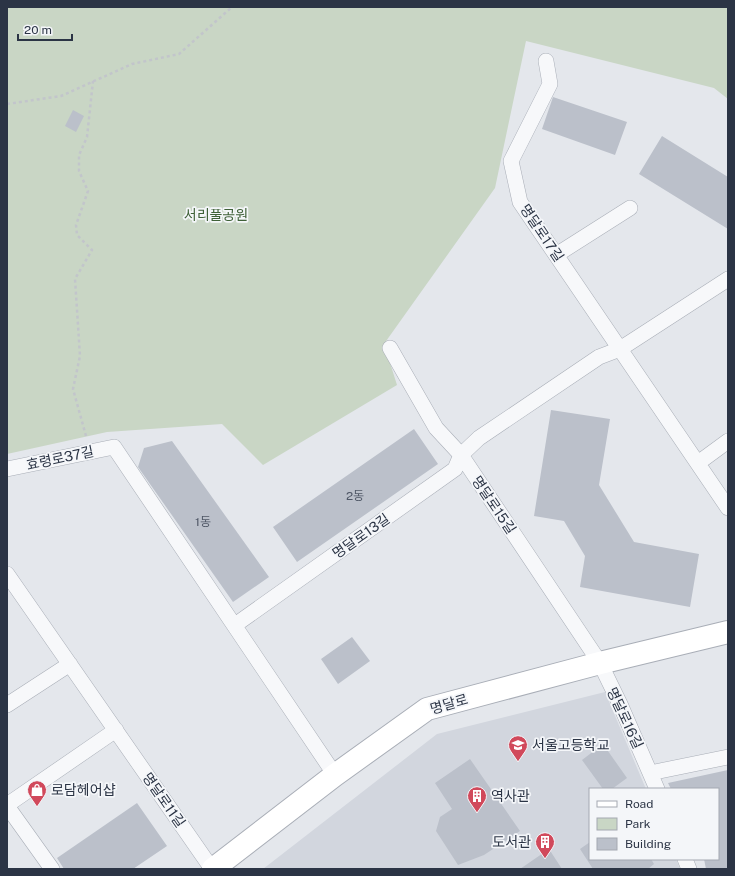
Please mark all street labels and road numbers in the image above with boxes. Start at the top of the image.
street label: 명달로17길 [517,201,567,265]
street label: 효령로37길 [25,443,95,473]
street label: 명달로15길 [469,473,519,537]
street label: 명달로13길 [329,511,393,561]
street label: 명달로16길 [604,685,646,751]
street label: 명달로 [428,691,470,717]
street label: 명달로11길 [139,770,189,830]

